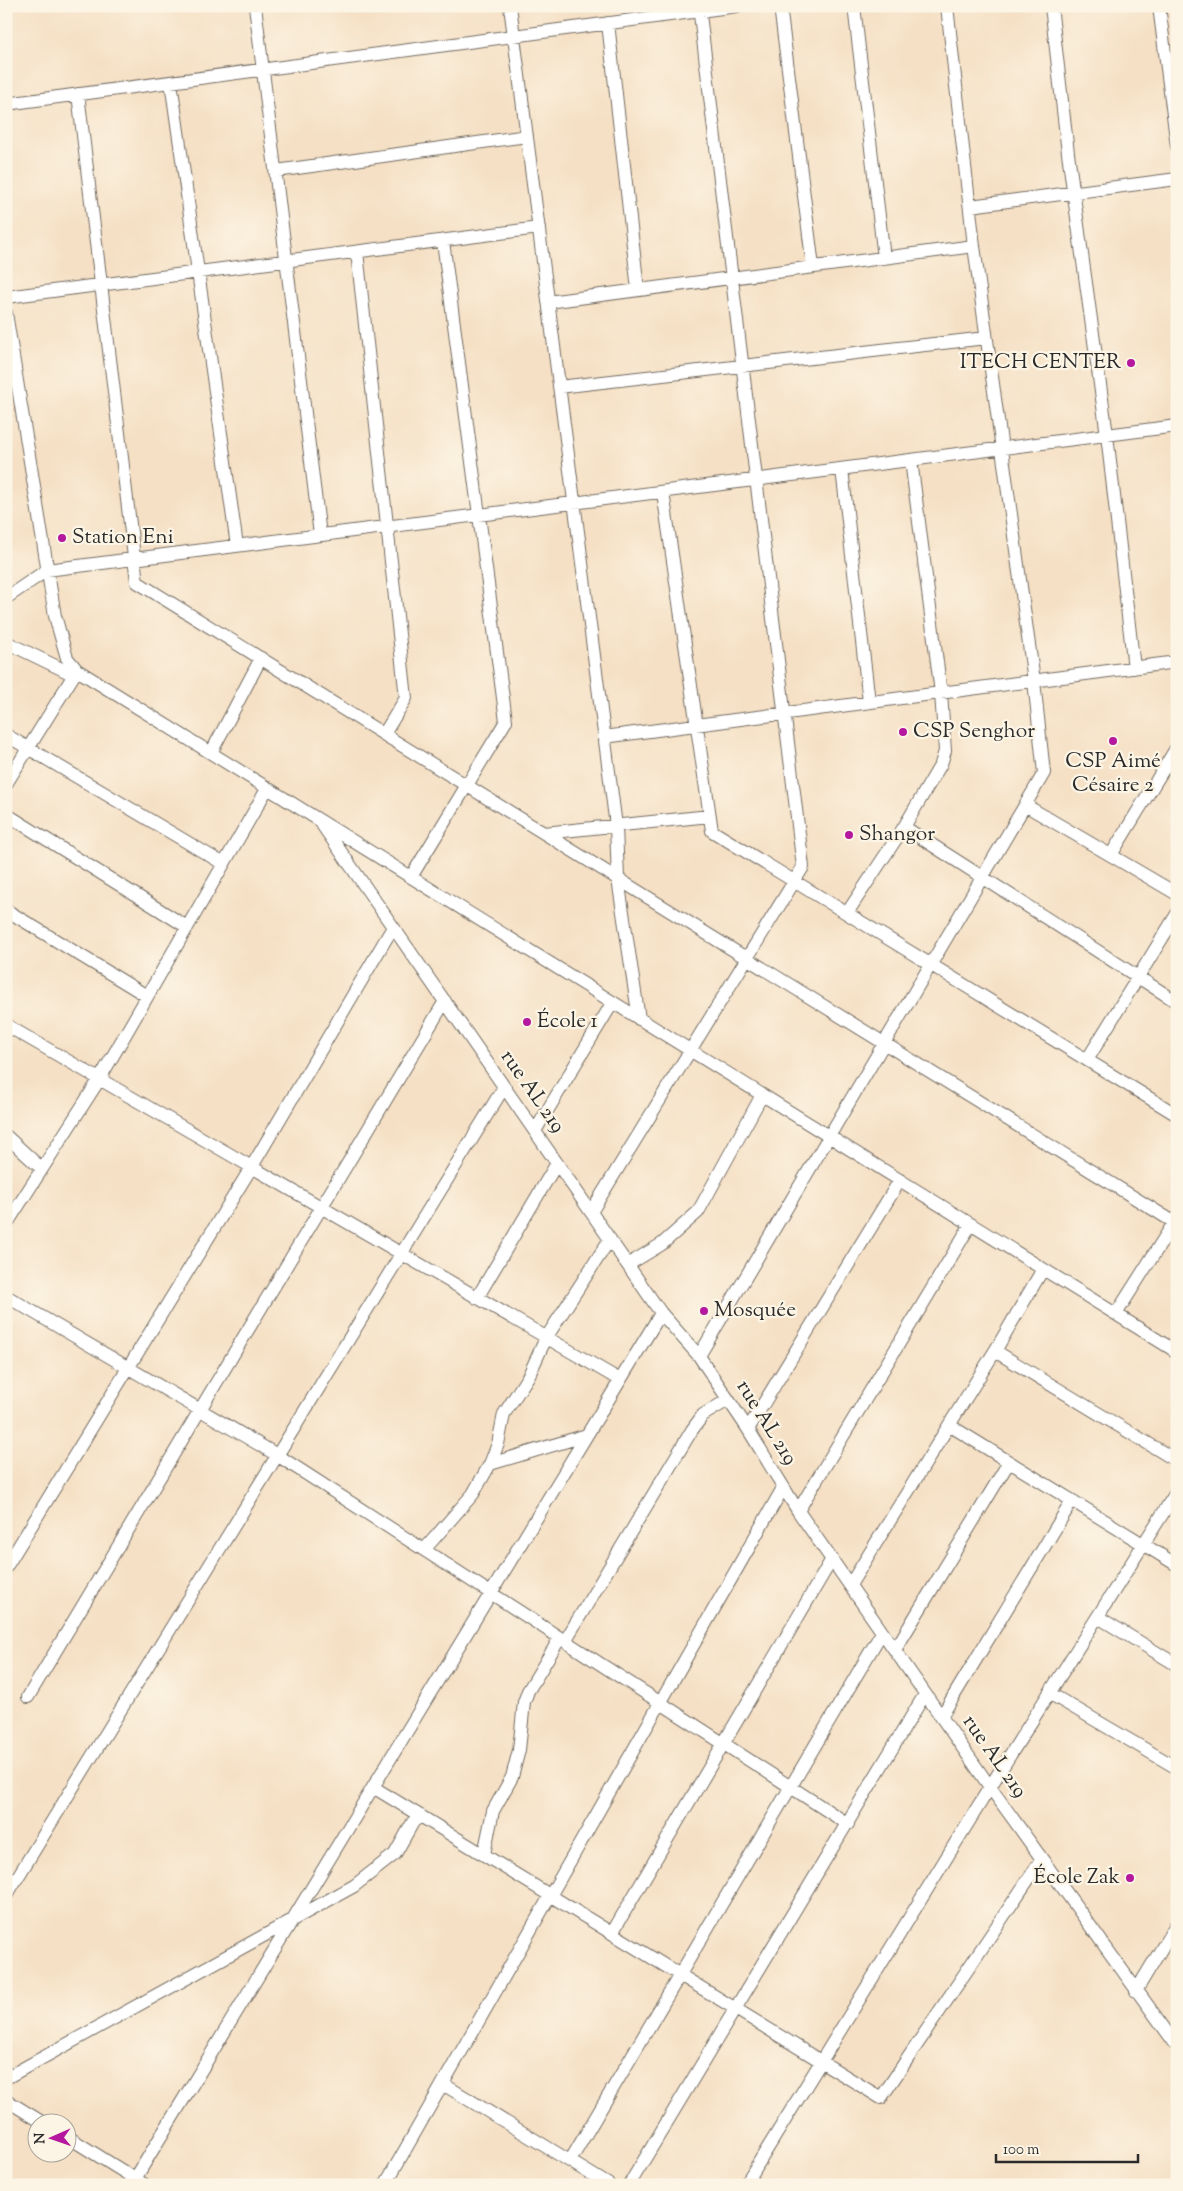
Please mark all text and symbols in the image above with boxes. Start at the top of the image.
place label: ITECH CENTER [960,348,1121,378]
marker: ITECH CENTER [1125,357,1137,369]
place label: Station Eni [72,523,174,553]
marker: Station Eni [56,532,68,544]
place label: CSP Senghor [913,717,1035,747]
marker: CSP Senghor [897,726,909,738]
marker: CSP Aimé Césaire 2 [1107,735,1119,747]
place label: CSP Aimé Césaire 2 [1065,747,1161,801]
place label: Shangor [859,820,935,850]
marker: Shangor [843,829,855,841]
place label: École 1 [537,1007,598,1037]
marker: École 1 [521,1016,533,1028]
street label: rue AL 219 [492,1044,572,1140]
place label: Mosquée [714,1296,796,1326]
marker: Mosquée [698,1305,710,1317]
street label: rue AL 219 [728,1375,804,1471]
street label: rue AL 219 [954,1709,1034,1805]
place label: École Zak [1034,1863,1121,1893]
marker: École Zak [1124,1872,1136,1884]
north arrow [28,2114,78,2164]
scale bar [996,2131,1138,2163]
text: N [31,2132,51,2144]
text: 100 m [1003,2140,1040,2161]

